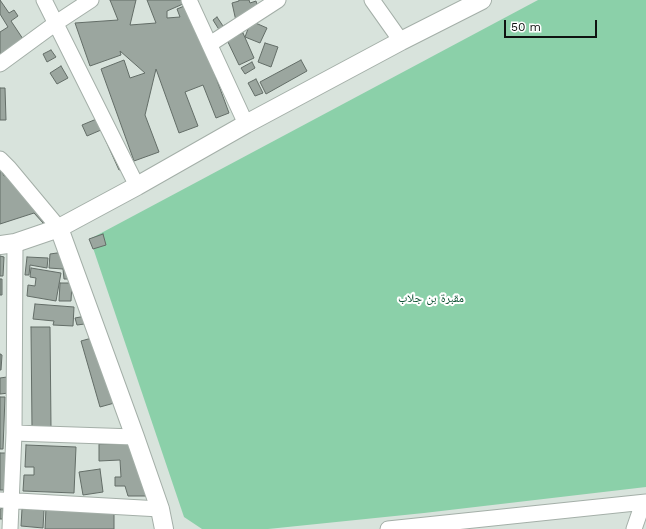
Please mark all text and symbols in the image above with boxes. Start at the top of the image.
scale bar [506,12,599,38]
text: 50 m [511,20,541,34]
park label: مقبرة بن جلاب [398,291,464,305]

